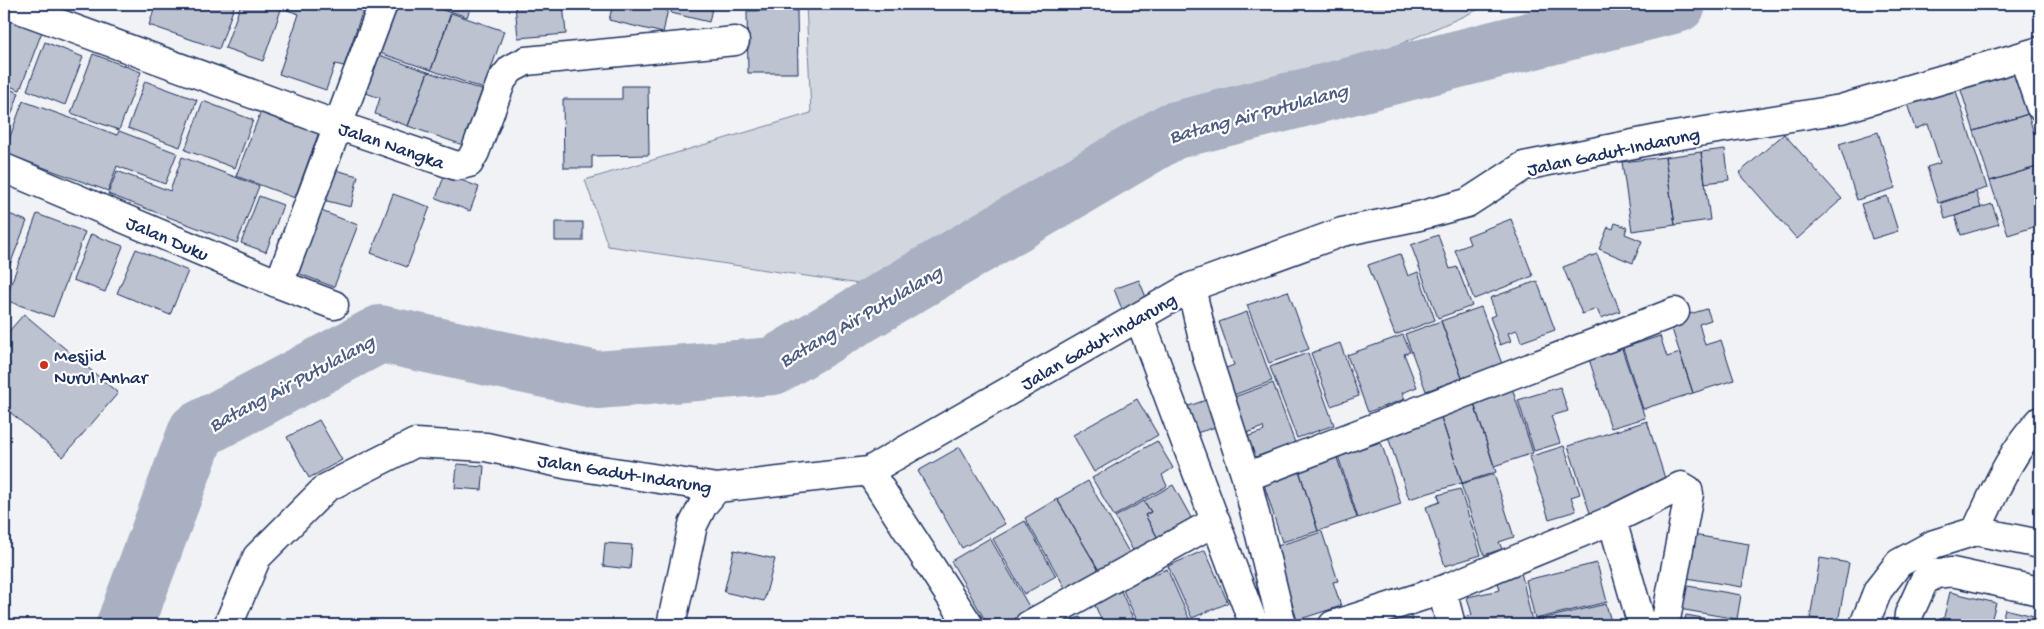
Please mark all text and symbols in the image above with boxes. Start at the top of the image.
water label: Batang Air Putulalang [1167,80,1352,150]
street label: Jalan Nangka [335,118,448,177]
street label: Jalan Gadut-Indarung [1525,124,1702,183]
street label: Jalan Duku [122,213,212,268]
water label: Batang Air Putulalang [776,261,949,374]
street label: Jalan Gadut-Indarung [1018,289,1182,397]
water label: Batang Air Putulalang [206,331,381,438]
place label: Mesjid Nurul Anhar [54,346,150,391]
marker: Mesjid Nurul Anhar [38,359,50,371]
street label: Jalan Gadut-Indarung [536,450,713,501]

